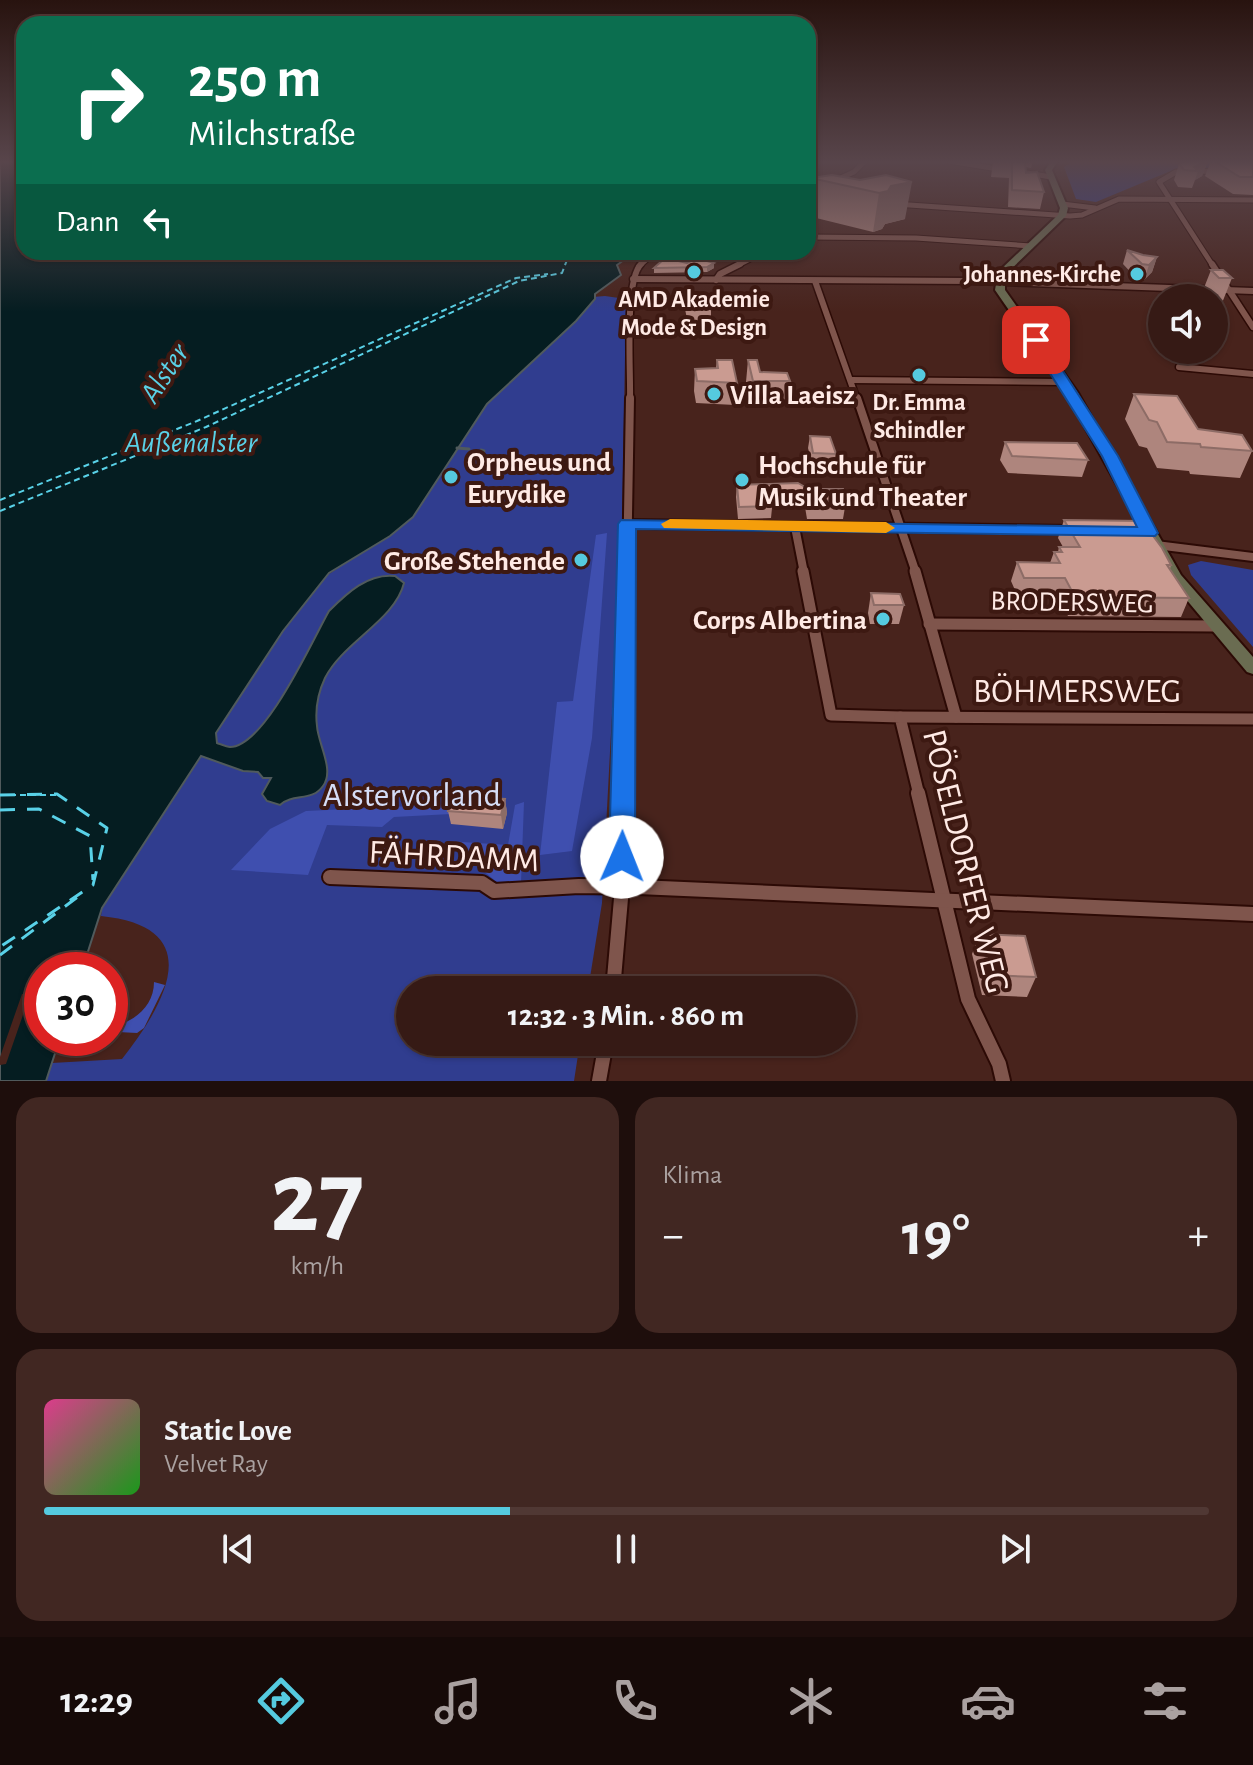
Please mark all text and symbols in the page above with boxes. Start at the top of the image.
icon: right [56,48,160,152]
text: 250 m [188,51,321,107]
text: Milchstraße [188,116,356,152]
icon: left [136,200,180,244]
text: Dann [56,207,120,237]
marker: AMD Akademie Mode & Design [685,263,703,281]
place label: Johannes-Kirche [963,263,1121,287]
marker: Johannes-Kirche [1128,265,1146,283]
map controls [1148,284,1228,364]
button: sound [1148,284,1228,364]
place label: AMD Akademie Mode & Design [618,288,770,340]
pin [1002,306,1070,374]
icon: arrive [1014,318,1058,362]
water label: Alster [134,338,195,409]
marker: Dr. Emma Schindler [910,366,928,384]
place label: Villa Laeisz [730,382,855,410]
marker: Villa Laeisz [705,385,723,403]
place label: Dr. Emma Schindler [872,391,966,443]
water label: Außenalster [124,428,258,458]
place label: Orpheus und Eurydike [467,449,611,509]
place label: Hochschule für Musik und Theater [758,452,967,512]
marker: Orpheus und Eurydike [442,468,460,486]
marker: Hochschule für Musik und Theater [733,471,751,489]
place label: Große Stehende [384,548,565,576]
marker: Große Stehende [572,551,590,569]
street label: BRODERSWEG [990,588,1154,618]
place label: Corps Albertina [693,607,867,635]
marker: Corps Albertina [874,610,892,628]
street label: BÖHMERSWEG [973,673,1181,709]
street label: PÖSELDORFER WEG [916,726,1016,997]
park label: Alstervorland [323,779,501,813]
position arrow [580,815,664,899]
street label: FÄHRDAMM [368,834,540,878]
speed limit sign: 30 [24,952,128,1056]
text: 12:32 · 3 Min. · 860 m [508,1001,744,1031]
text: 27 [270,1147,364,1251]
text: Klima [663,1162,722,1188]
text: 19° [902,1206,970,1266]
text: − [663,1214,684,1258]
text: + [1188,1214,1209,1258]
text: km/h [290,1253,344,1279]
text: Static Love [164,1416,292,1446]
text: Velvet Ray [164,1451,268,1477]
icon: previous [216,1527,260,1571]
icon: pause [604,1527,648,1571]
icon: next [993,1527,1037,1571]
icon: directions [253,1673,309,1729]
icon: music [430,1673,486,1729]
icon: phone [607,1673,663,1729]
icon: climate [783,1673,839,1729]
icon: car [960,1673,1016,1729]
icon: filters [1137,1673,1193,1729]
text: 12:29 [60,1683,133,1719]

